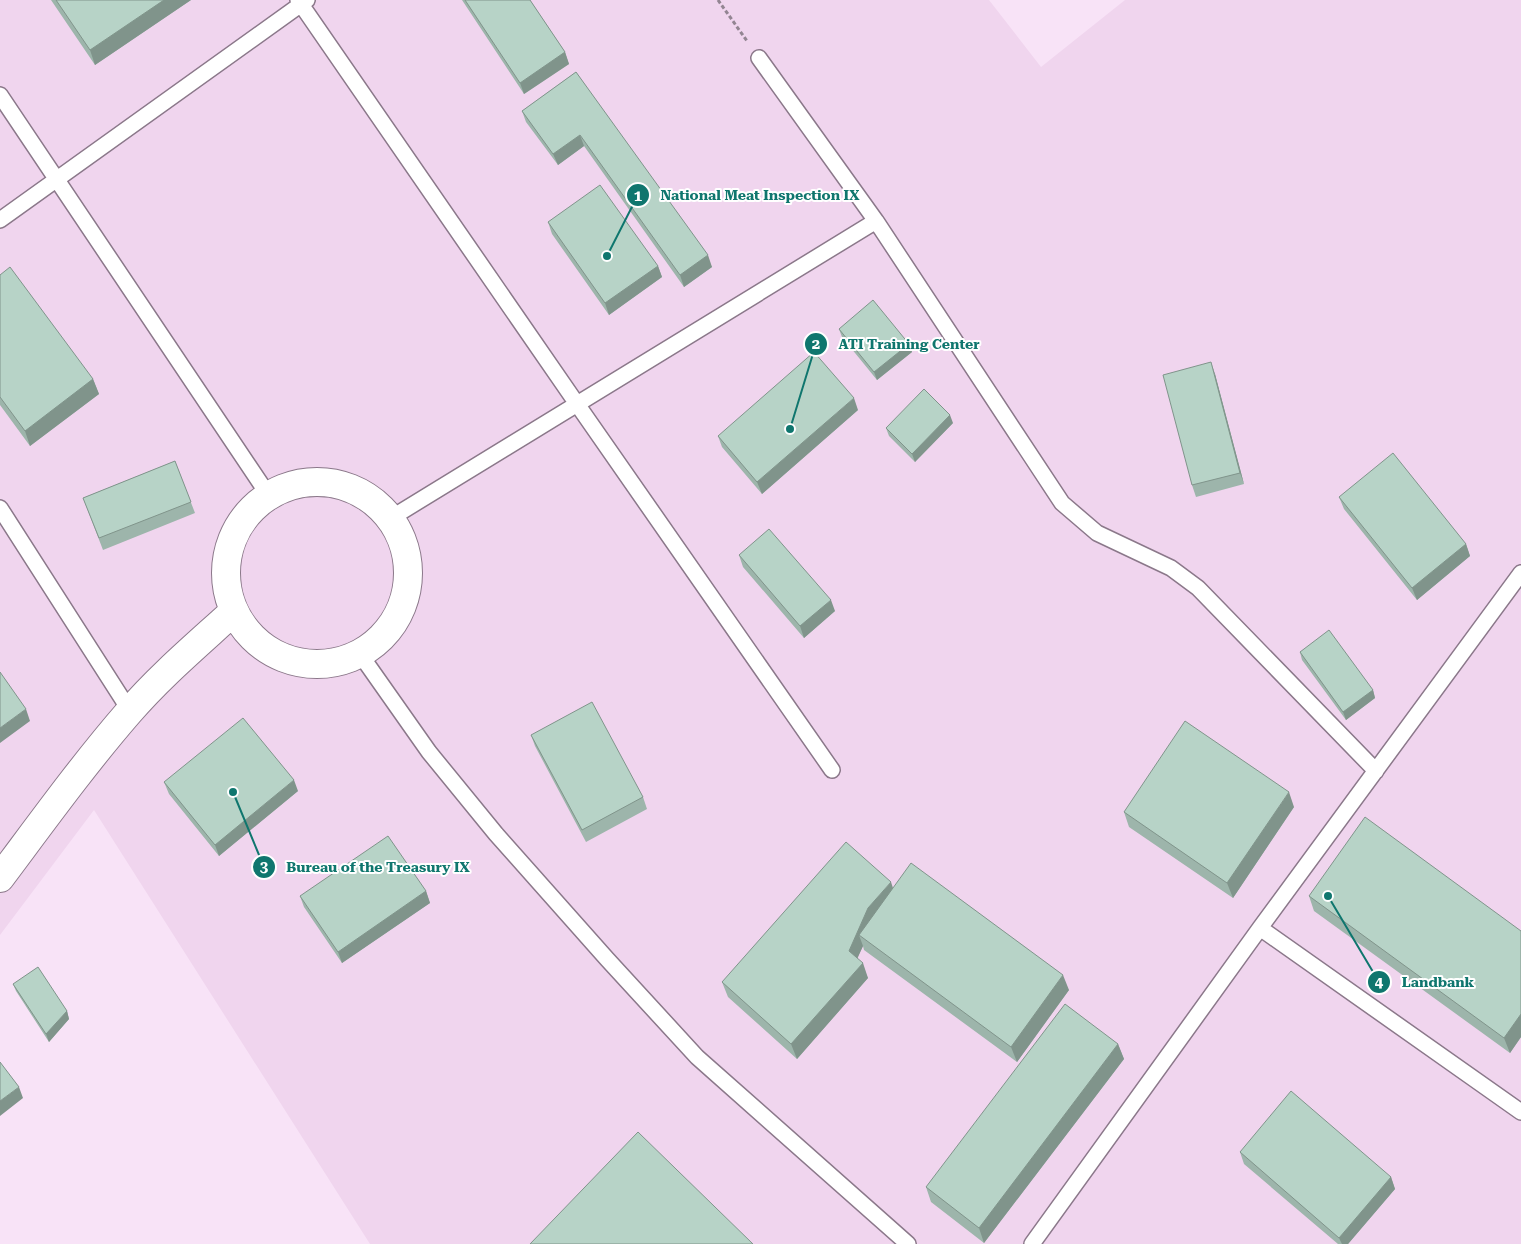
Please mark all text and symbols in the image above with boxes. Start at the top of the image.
callout: National Meat Inspection IX [626,181,870,210]
text: 1 [634,187,643,205]
text: National Meat Inspection IX [661,187,860,203]
callout: ATI Training Center [803,329,989,358]
text: 2 [812,335,820,353]
text: ATI Training Center [838,336,980,352]
callout: Bureau of the Treasury IX [251,852,480,881]
text: 3 [260,858,269,876]
text: Bureau of the Treasury IX [286,859,470,875]
callout: Landbank [1367,968,1484,997]
text: 4 [1375,973,1384,991]
text: Landbank [1402,974,1475,990]

